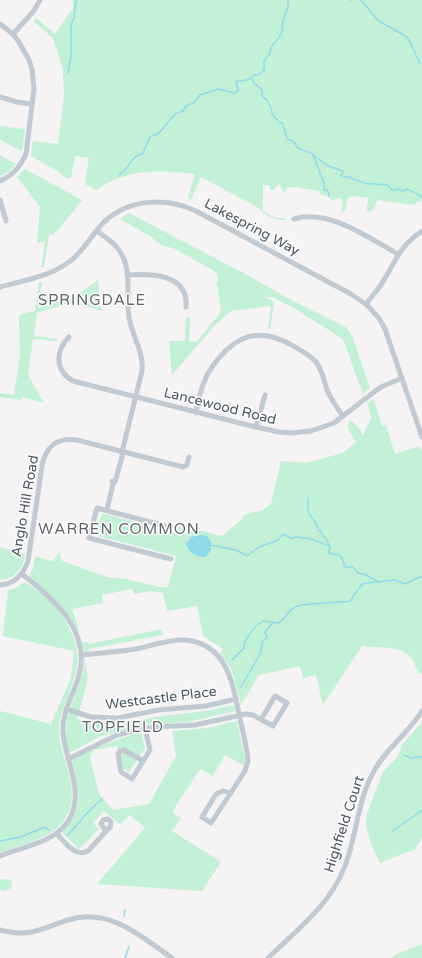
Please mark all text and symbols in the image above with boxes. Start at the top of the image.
street label: Lakespring Way [201,195,303,260]
district label: SPRINGDALE [38,291,146,309]
street label: Lancewood Road [162,384,278,428]
street label: Anglo Hill Road [8,454,42,558]
district label: WARREN COMMON [38,520,200,538]
street label: Westcastle Place [104,683,218,713]
district label: TOPFIELD [82,718,164,736]
street label: Highfield Court [320,773,368,875]

